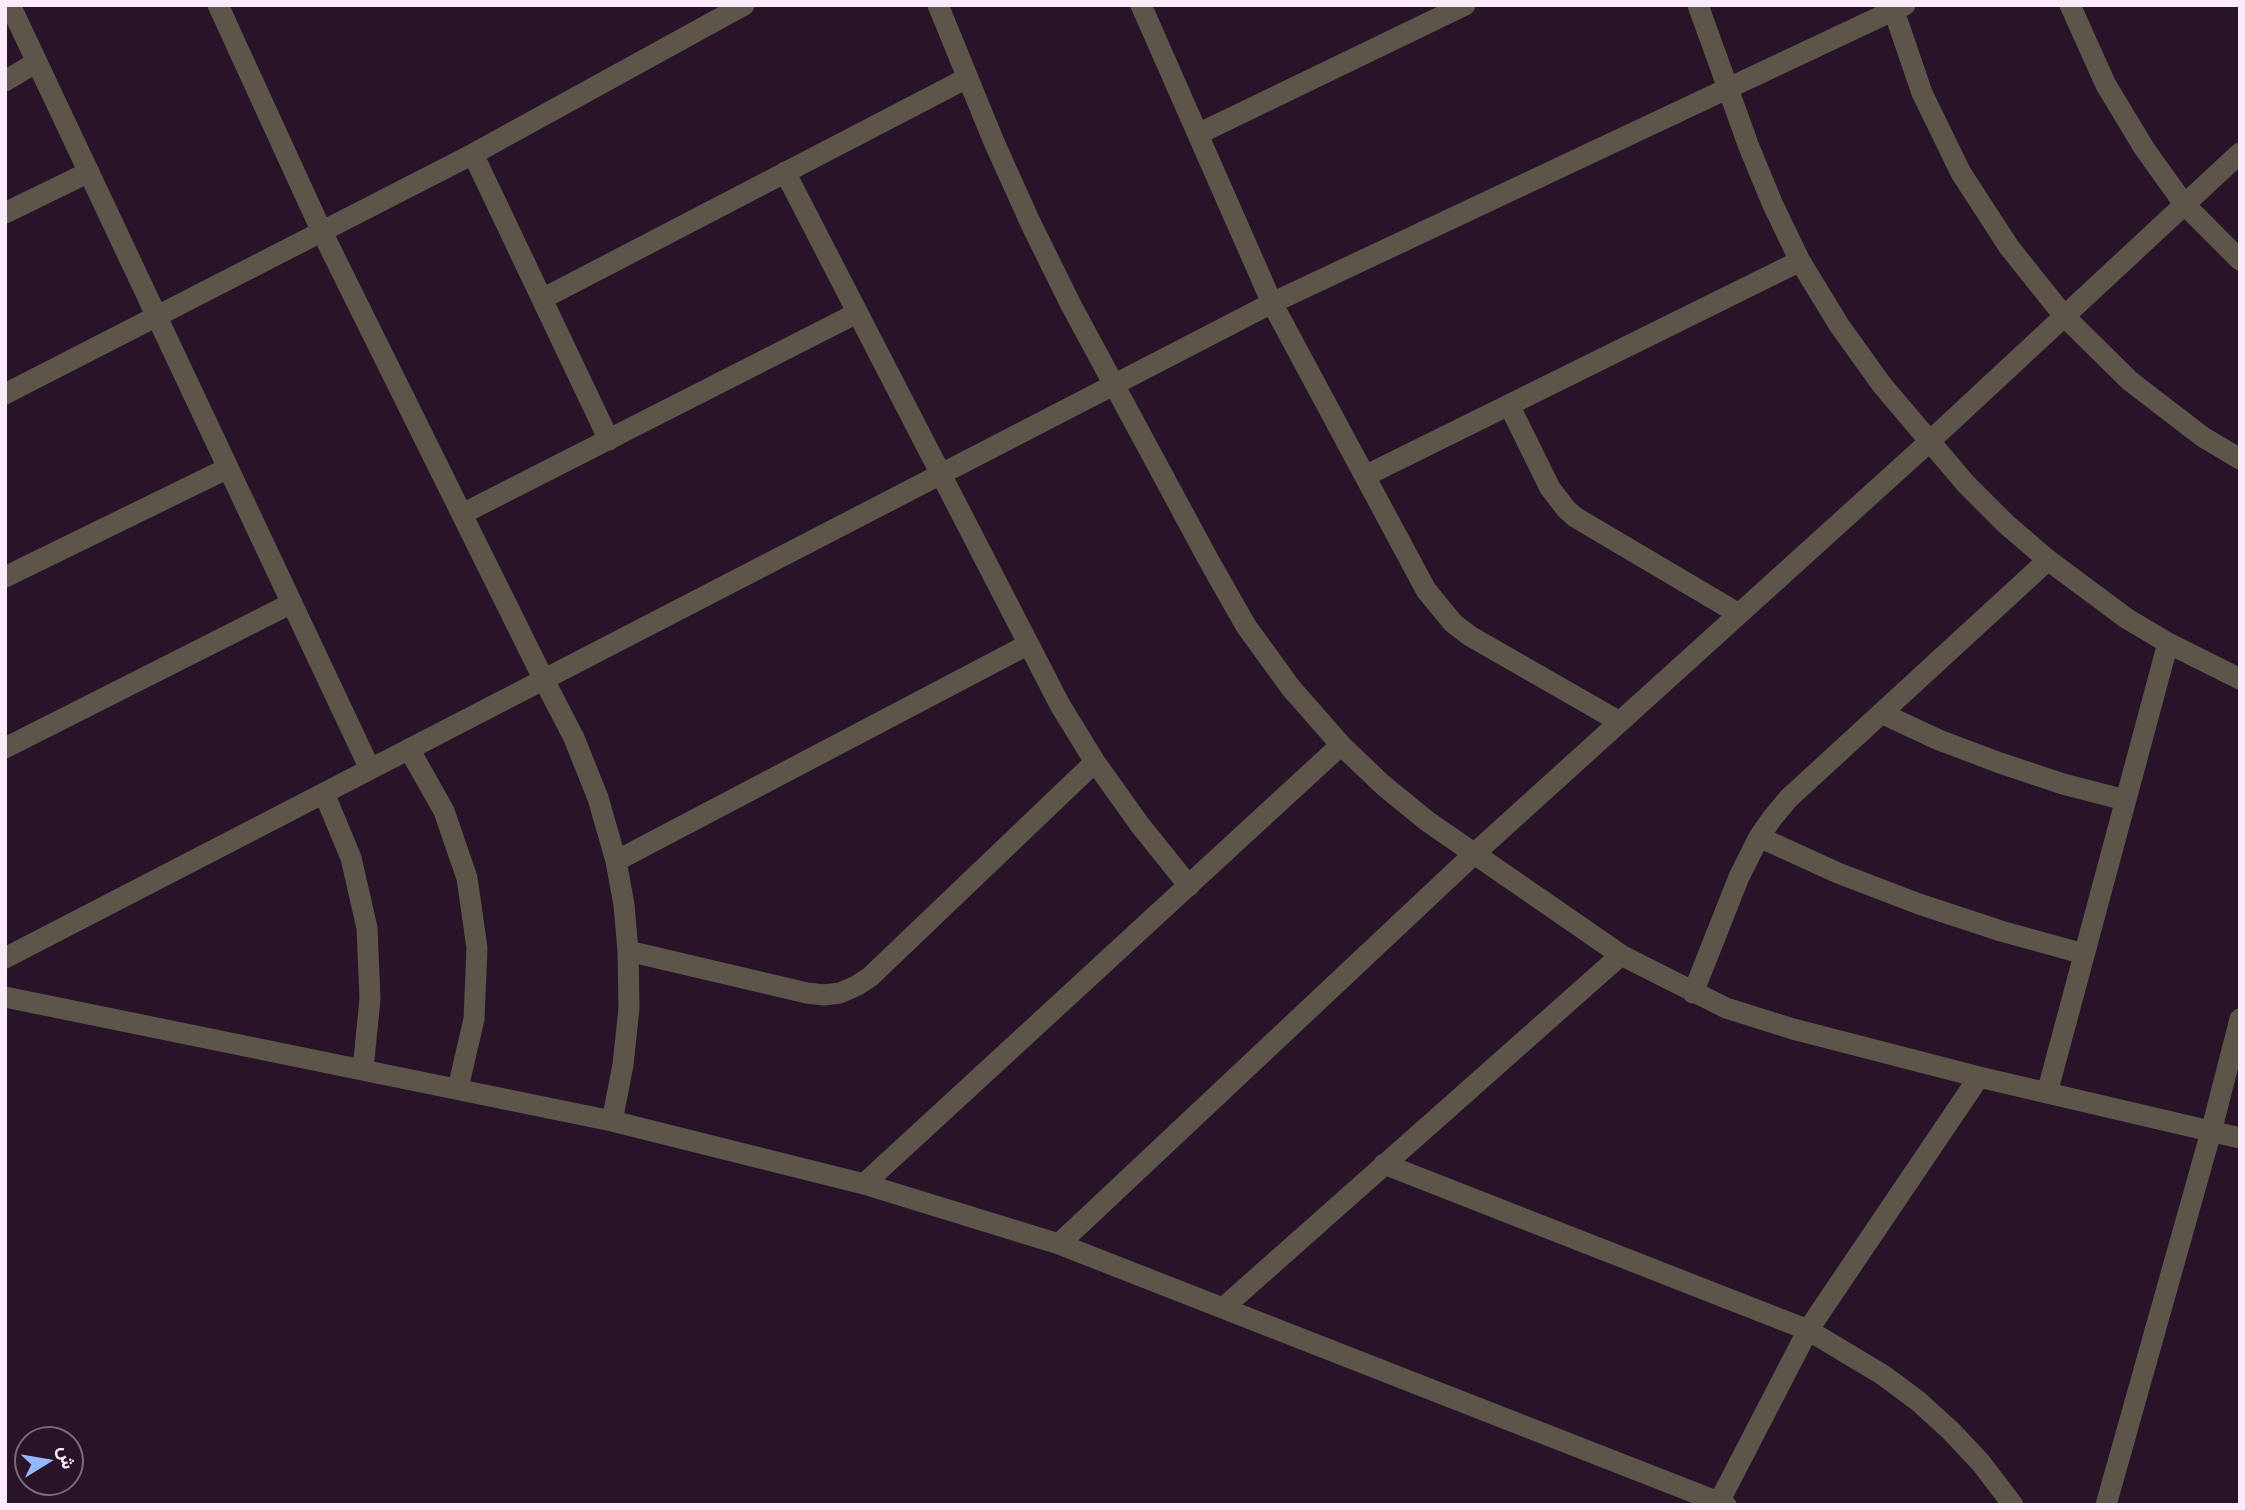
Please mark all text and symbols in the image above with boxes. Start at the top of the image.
north arrow [14,1426,84,1496]
text: ش [54,1444,82,1471]

